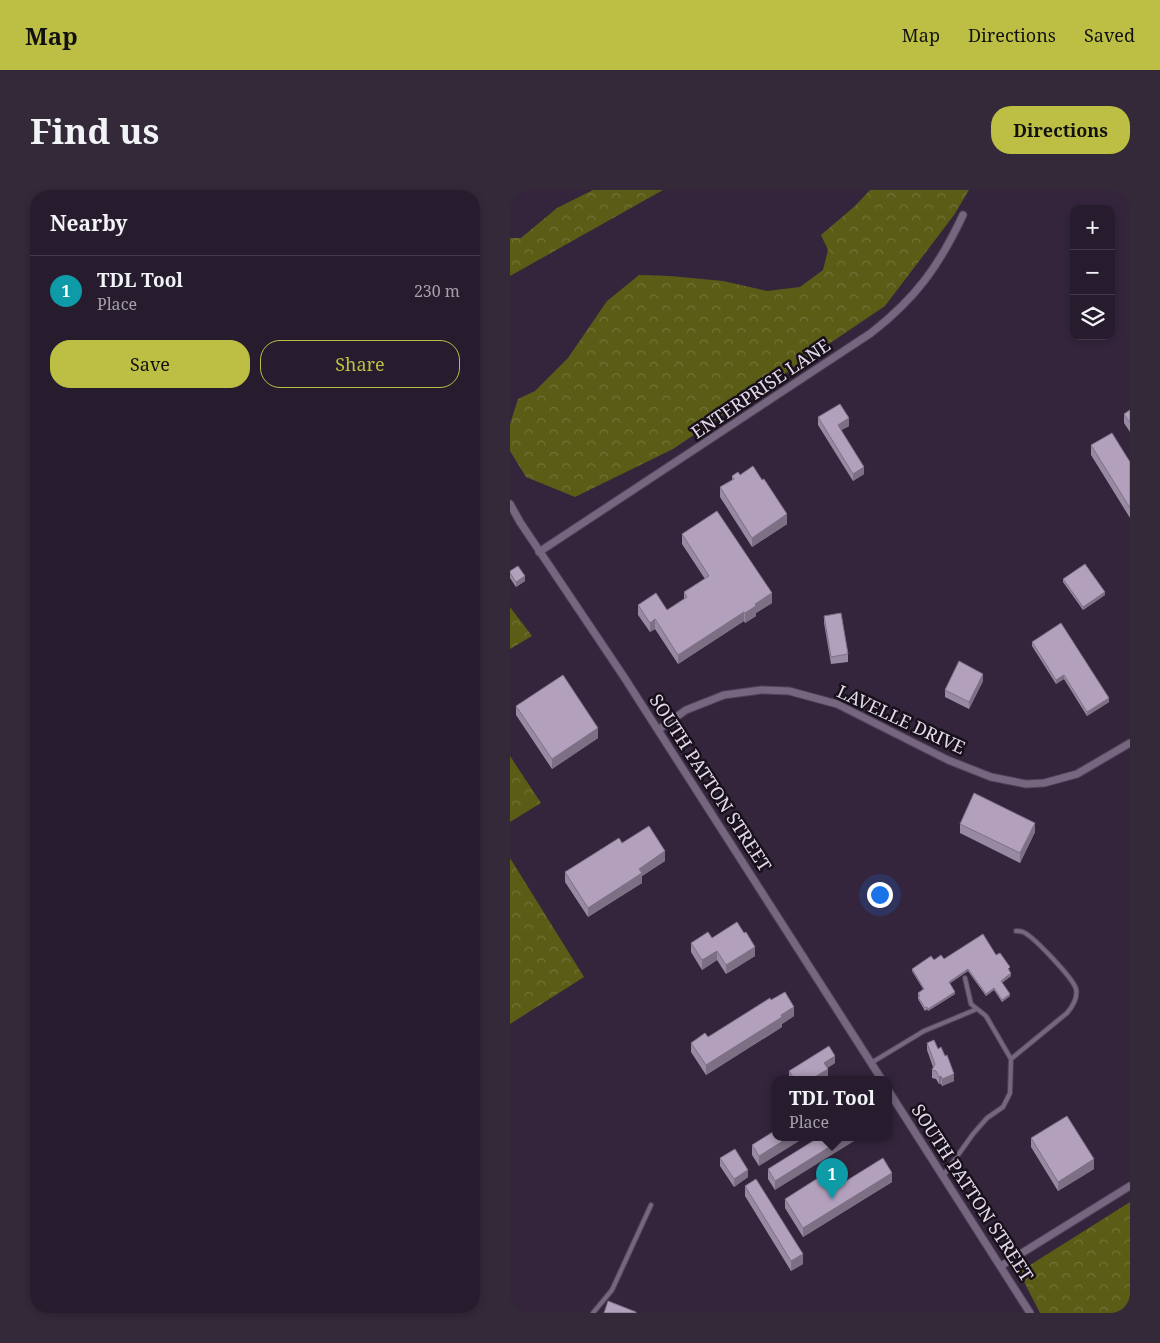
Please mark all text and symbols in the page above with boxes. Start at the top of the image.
text: Map [25,19,78,52]
text: Map [902,23,940,47]
text: Directions [968,23,1056,47]
text: Saved [1084,23,1135,47]
button: Directions [991,106,1130,154]
text: Find us [30,107,159,154]
map controls [1070,205,1115,340]
button: + [1070,205,1115,250]
text: Nearby [50,209,128,237]
button: − [1070,250,1115,295]
text: TDL Tool [97,267,183,293]
text: 1 [61,280,71,302]
text: 230 m [414,280,460,302]
text: Place [97,293,137,315]
button: layers [1070,295,1115,340]
street label: ENTERPRISE LANE [686,333,835,444]
button: Save [50,340,250,388]
button: Share [260,340,460,388]
street label: LAVELLE DRIVE [833,679,969,759]
street label: SOUTH PATTON STREET [644,689,777,876]
your location [867,882,893,908]
popup [772,1076,892,1141]
text: TDL Tool [789,1085,875,1111]
street label: SOUTH PATTON STREET [906,1099,1039,1286]
text: Place [789,1111,829,1133]
pin: 1 [816,1158,848,1199]

